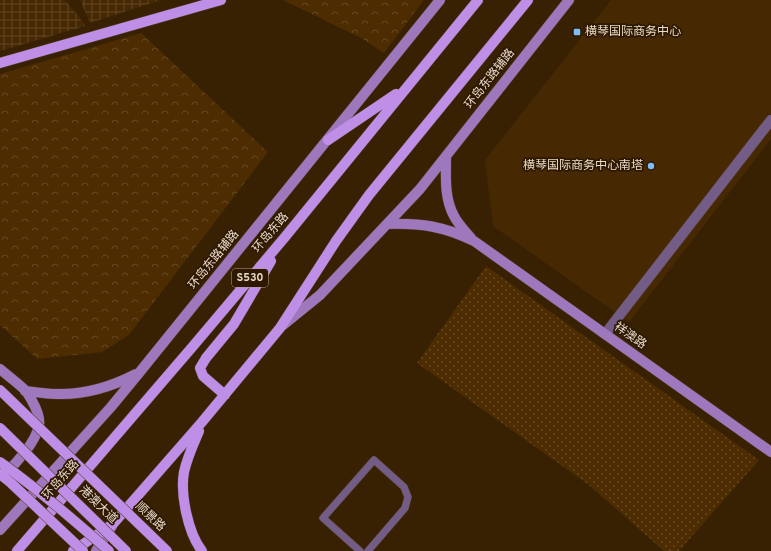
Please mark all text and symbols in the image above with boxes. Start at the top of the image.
place label: 横琴国际商务中心 [585,24,681,40]
marker: 横琴国际商务中心 [572,27,582,37]
street label: 环岛东路辅路 [462,46,518,112]
place label: 横琴国际商务中心南塔 [523,158,643,174]
marker: 横琴国际商务中心南塔 [646,161,656,171]
street label: 环岛东路 [249,209,293,257]
street label: 环岛东路辅路 [185,227,243,293]
road number: S530 [232,269,268,287]
street label: 祥澳路 [611,319,649,353]
street label: 环岛东路 [39,457,83,503]
street label: 港澳大道 [75,483,121,527]
street label: 顺景路 [131,499,169,535]

